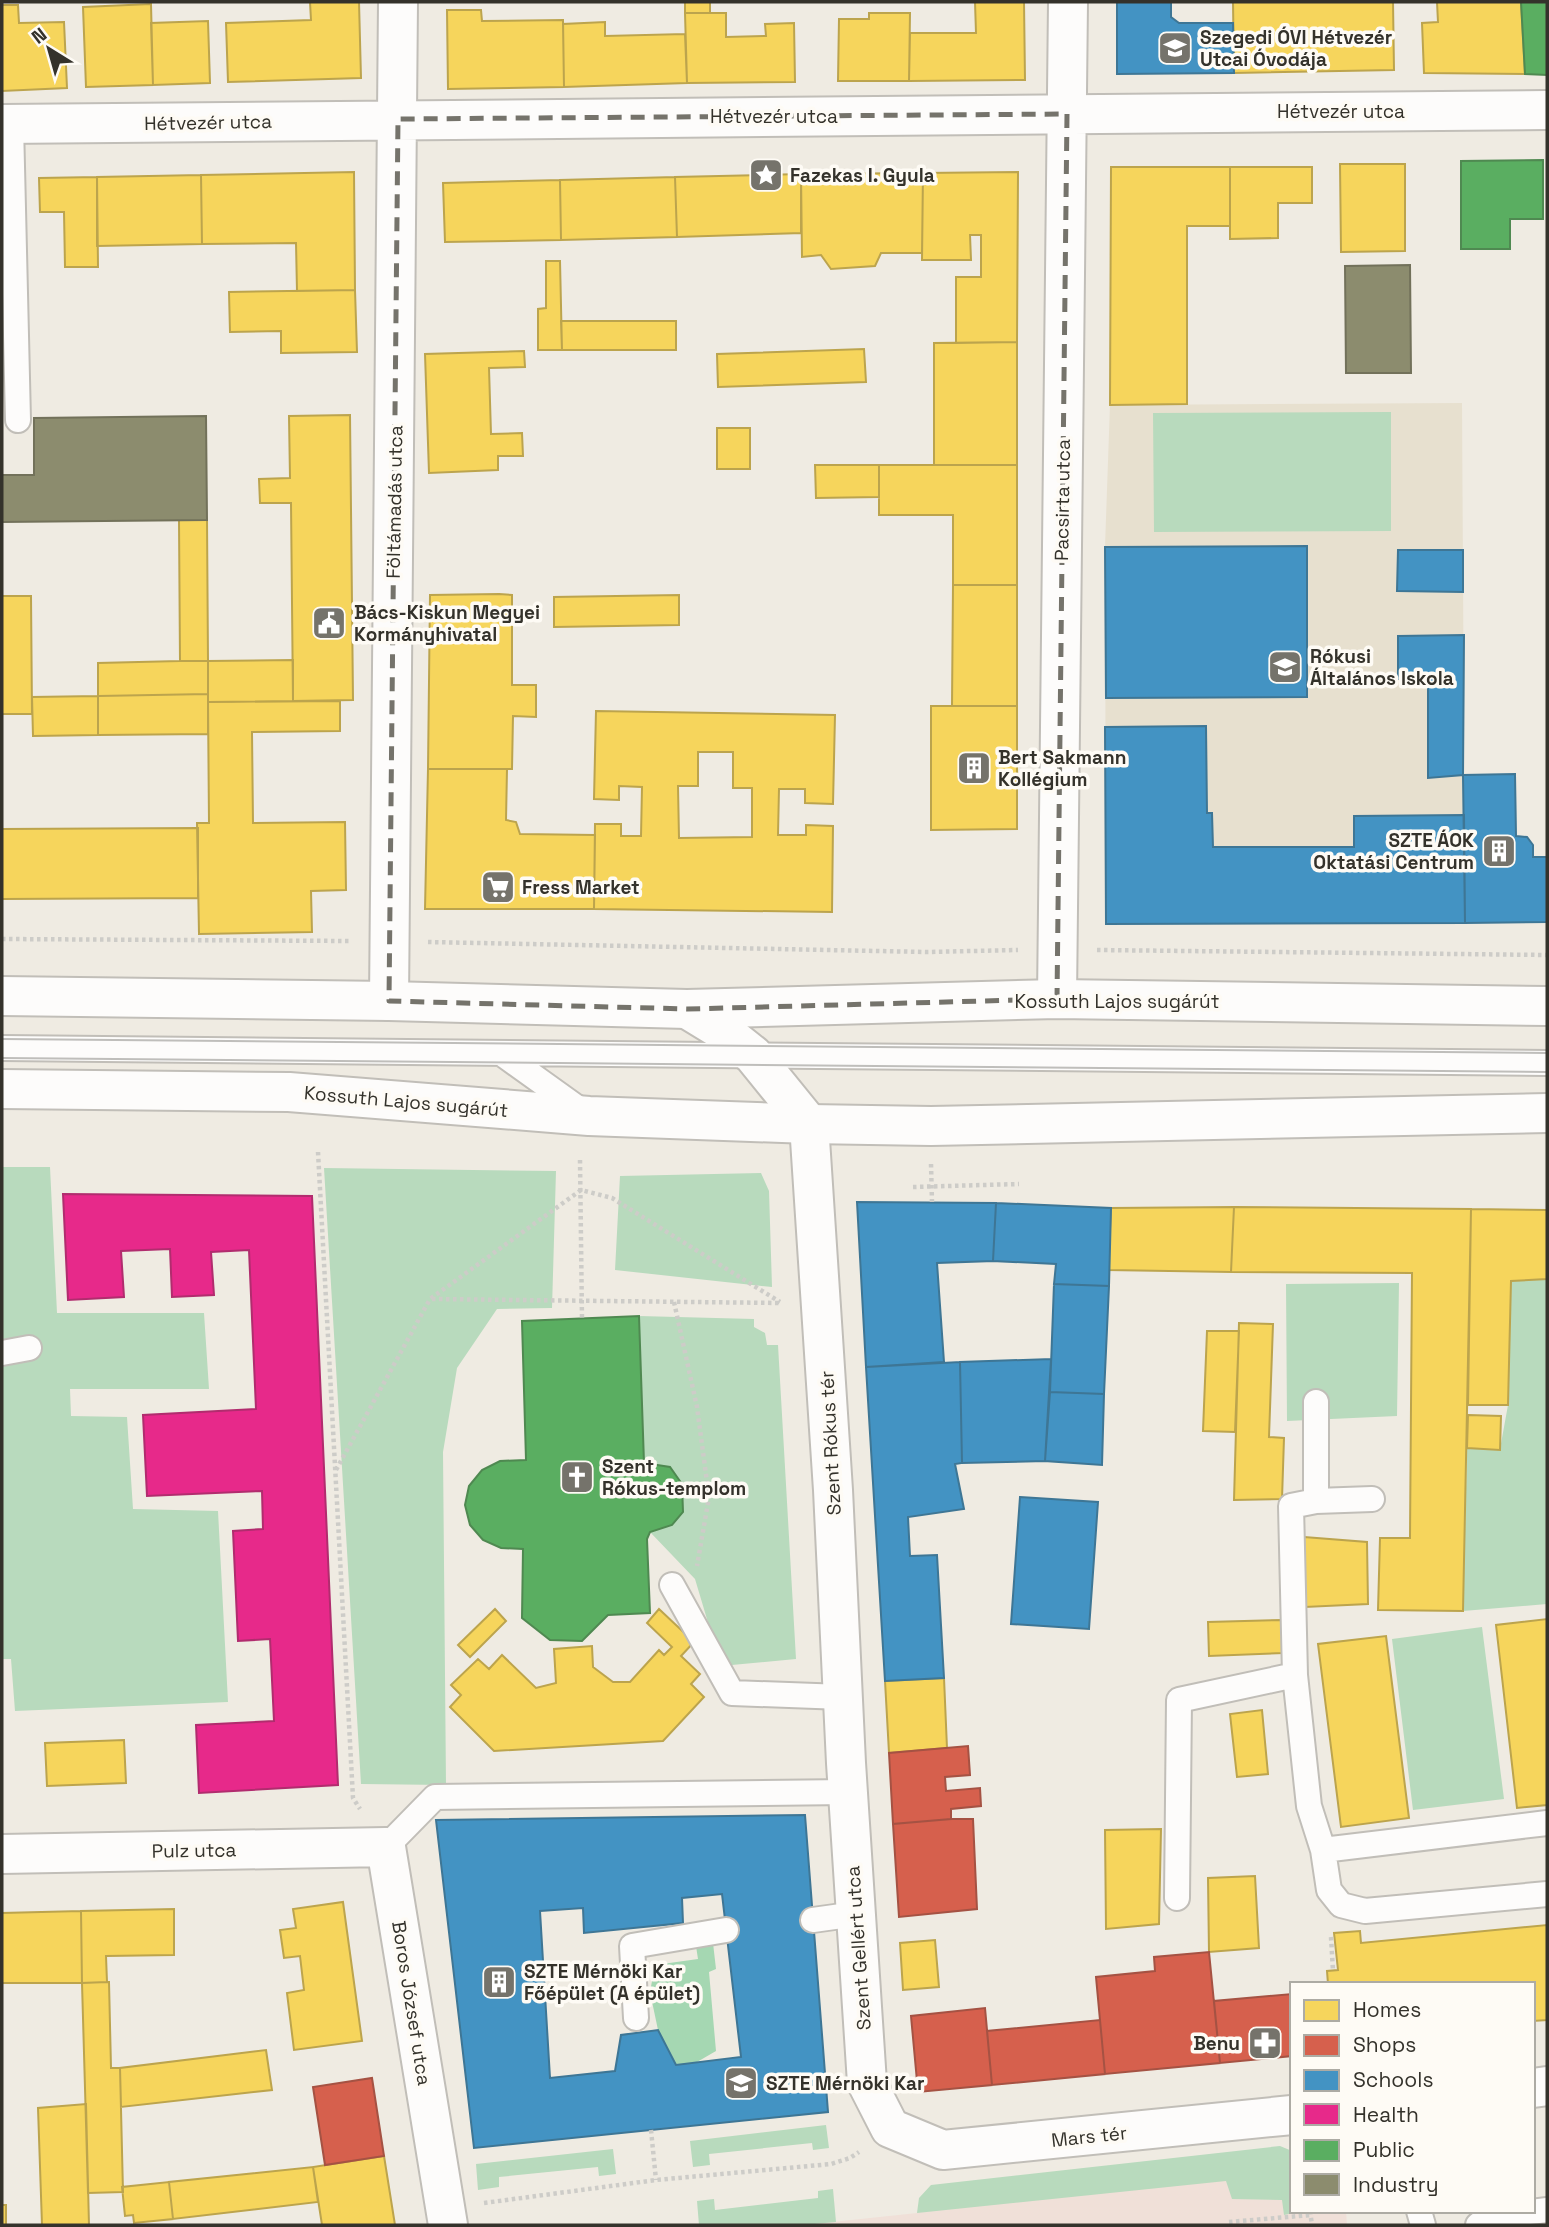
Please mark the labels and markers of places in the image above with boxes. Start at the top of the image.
place label: Szegedi ÓVI Hétvezér Utcai Óvodája [1200,25,1392,72]
school or university icon: Szegedi ÓVI Hétvezér Utcai Óvodája [1156,29,1194,67]
place icon: Fazekas I. Gyula [747,156,785,194]
place label: Fazekas I. Gyula [790,163,935,188]
place label: Bács-Kiskun Megyei Kormányhivatal [354,600,540,647]
public building icon: Bács-Kiskun Megyei Kormányhivatal [310,604,348,642]
place label: Rókusi Általános Iskola [1310,644,1454,691]
school or university icon: Rókusi Általános Iskola [1266,648,1304,686]
place label: Bert Sakmann Kollégium [998,745,1126,792]
building icon: Bert Sakmann Kollégium [955,749,993,787]
place label: SZTE ÁOK Oktatási Centrum [1313,828,1474,875]
building icon: SZTE ÁOK Oktatási Centrum [1480,832,1518,870]
supermarket icon: Fress Market [479,868,517,906]
place label: Fress Market [522,875,640,900]
place label: Szent Rókus-templom [602,1454,746,1501]
church icon: Szent Rókus-templom [558,1458,596,1496]
place label: SZTE Mérnöki Kar Főépület (A épület) [524,1959,700,2006]
building icon: SZTE Mérnöki Kar Főépület (A épület) [480,1963,518,2001]
pharmacy icon: Benu [1246,2024,1284,2062]
place label: Benu [1193,2031,1240,2056]
school or university icon: SZTE Mérnöki Kar [722,2064,760,2102]
place label: SZTE Mérnöki Kar [766,2071,925,2096]

